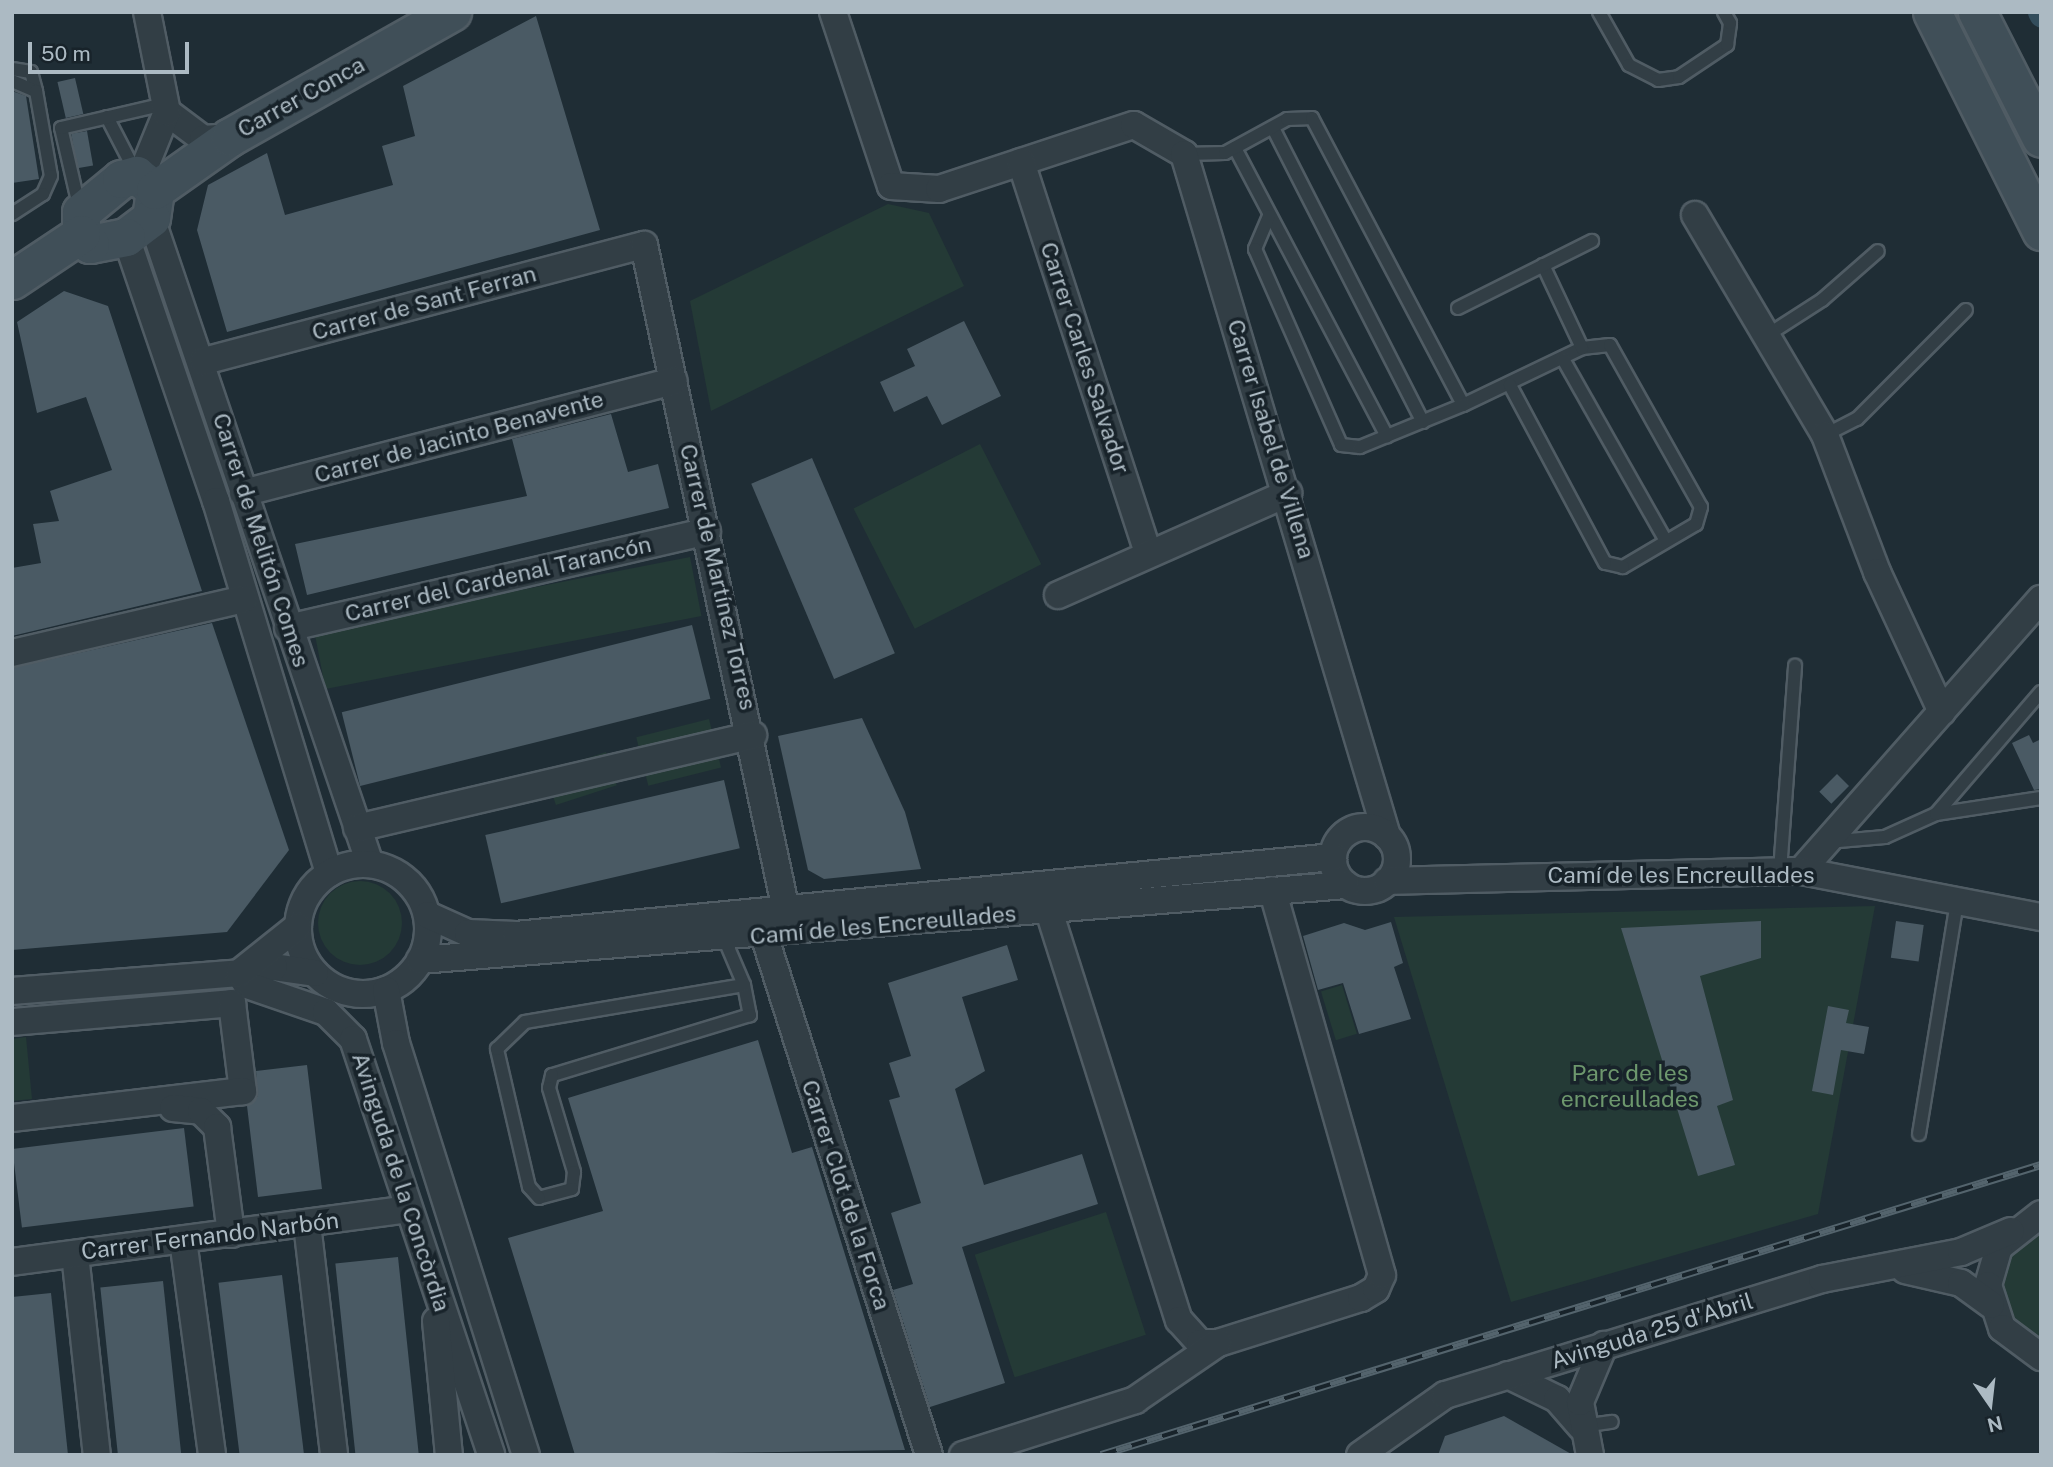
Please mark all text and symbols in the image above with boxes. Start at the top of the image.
scale bar [32,28,192,72]
text: 50 m [41,41,91,66]
street label: Carrer Conca [233,51,369,143]
street label: Carrer Carles Salvador [1034,239,1136,477]
street label: Carrer de Sant Ferran [309,260,539,346]
street label: Carrer Isabel de Villena [1221,316,1321,562]
street label: Carrer de Jacinto Benavente [311,385,607,489]
street label: Carrer de Melitón Comes [207,409,315,671]
street label: Carrer de Martínez Torres [674,441,762,713]
street label: Carrer del Cardenal Tarancón [342,530,654,628]
street label: Camí de les Encreullades [1547,861,1815,889]
street label: Camí de les Encreullades [748,900,1018,950]
street label: Avinguda de la Concòrdia [346,1049,456,1315]
park label: Parc de les encreullades [1561,1059,1699,1113]
street label: Carrer Clot de la Forca [796,1076,896,1314]
street label: Carrer Fernando Narbón [79,1206,341,1266]
street label: Avinguda 25 d'Abril [1547,1287,1757,1375]
north arrow [1955,1369,2025,1439]
text: N [1985,1412,2005,1437]

